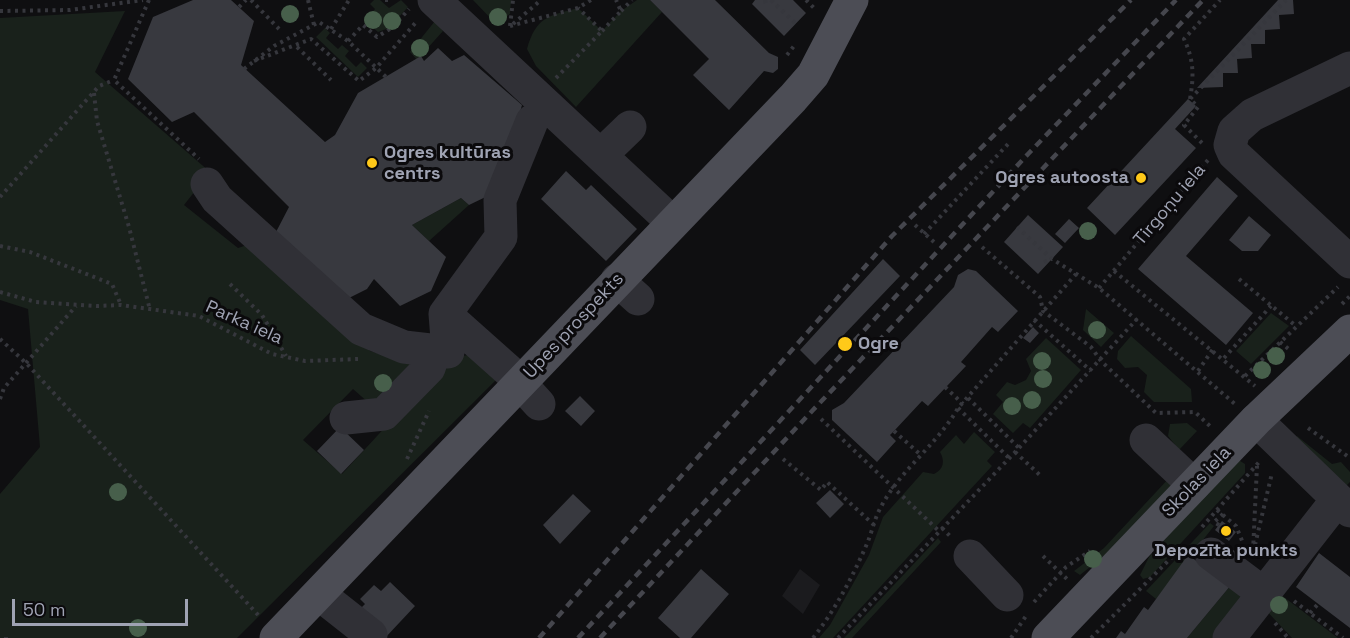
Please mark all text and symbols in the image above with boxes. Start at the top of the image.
place label: Ogres kultūras centrs [384,142,511,184]
marker: Ogres kultūras centrs [365,156,379,170]
street label: Tirgoņu iela [1129,160,1211,250]
place label: Ogres autoosta [995,167,1129,189]
marker: Ogres autoosta [1134,171,1148,185]
street label: Upes prospekts [519,269,629,383]
street label: Parka iela [202,296,286,350]
place label: Ogre [858,333,899,355]
marker: Ogre [836,335,854,353]
street label: Skolas iela [1158,442,1236,522]
marker: Depozīta punkts [1219,524,1233,538]
place label: Depozīta punkts [1154,540,1298,562]
scale bar [15,587,190,625]
text: 50 m [23,598,65,621]

